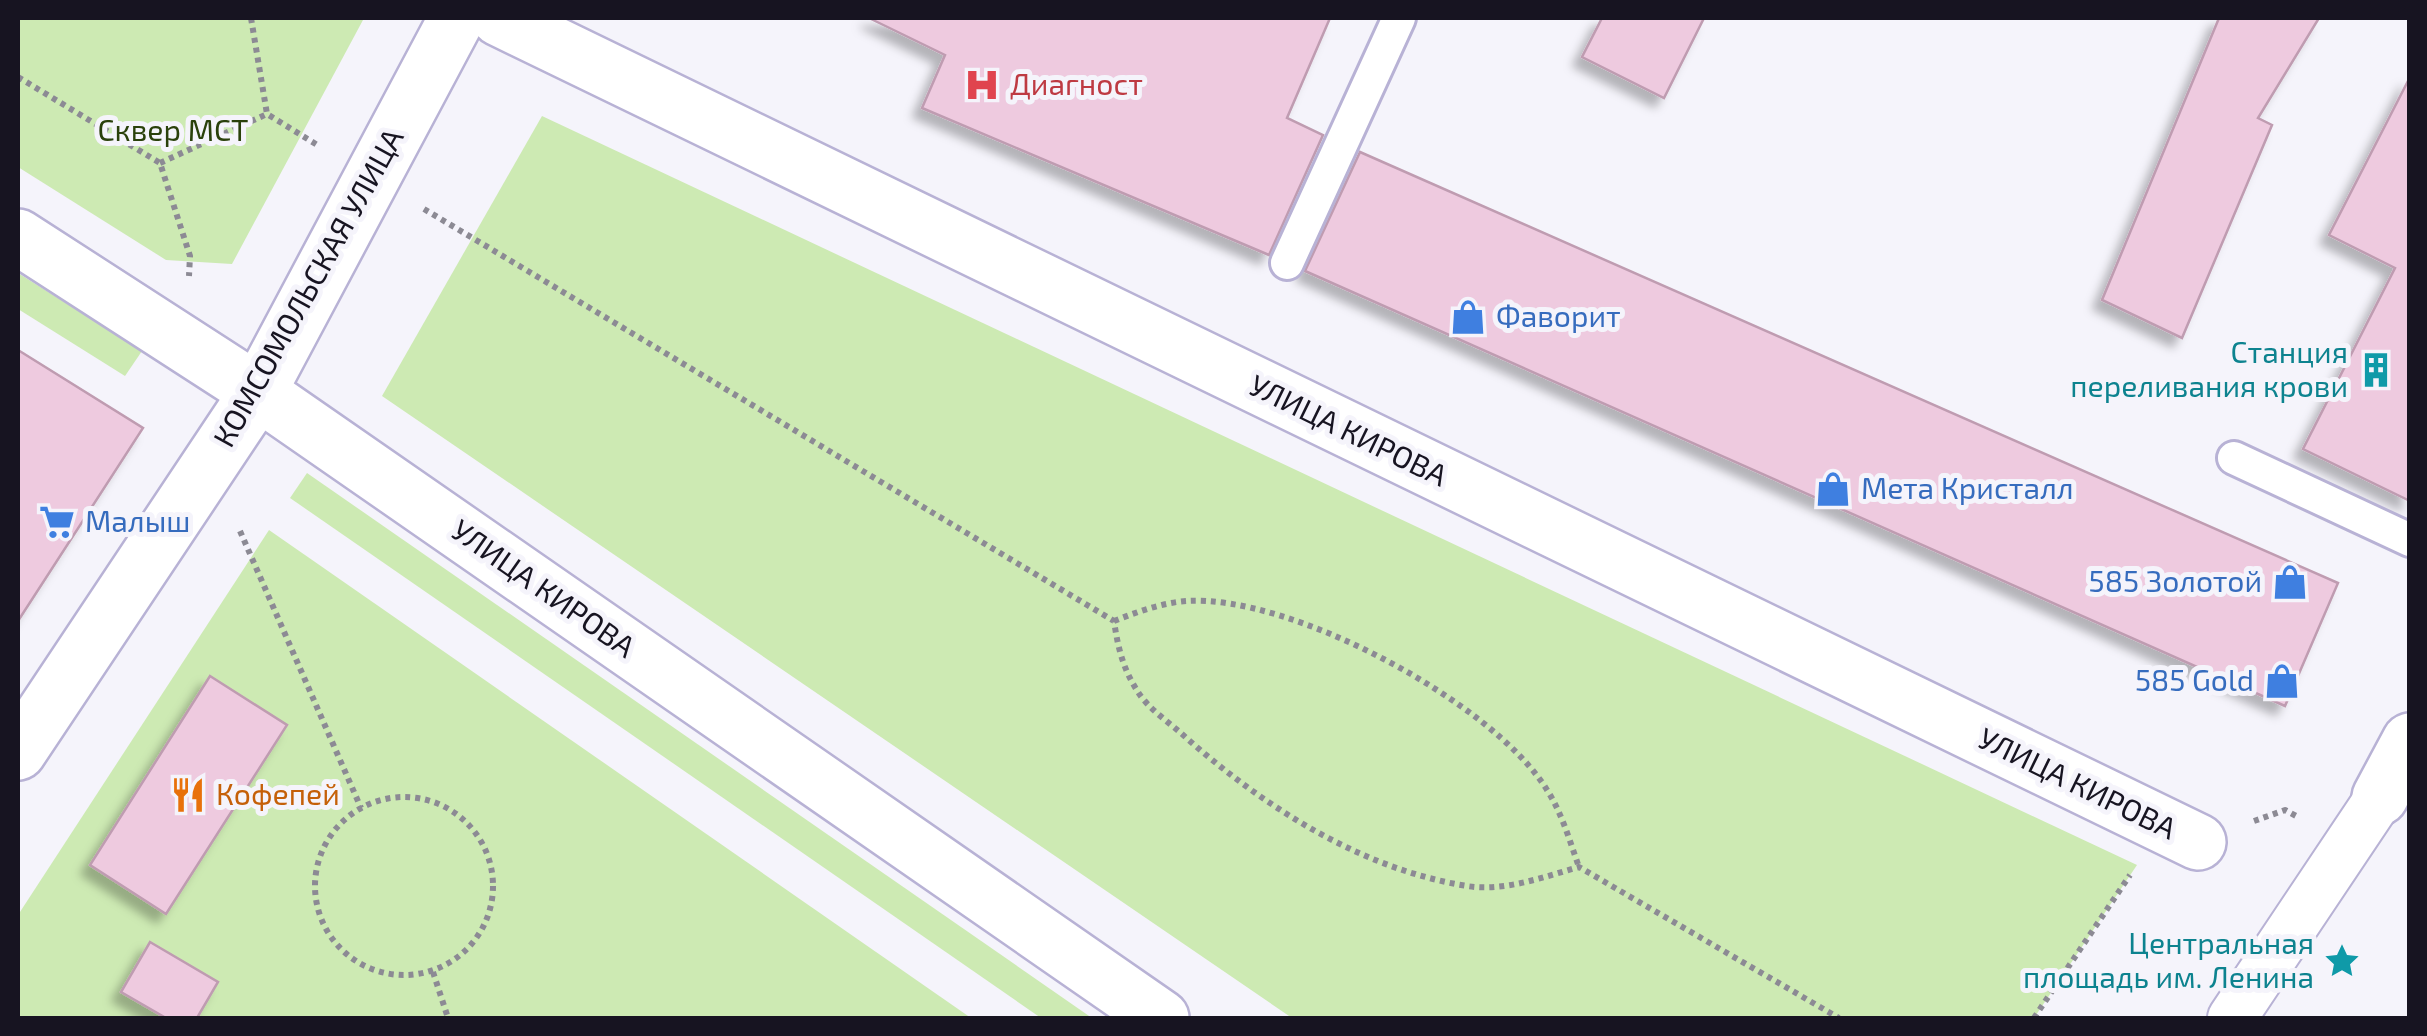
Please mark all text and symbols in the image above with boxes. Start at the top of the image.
place label: Диагност [1010,65,1143,101]
hospital icon: Диагност [963,66,1001,104]
park label: Сквер МСТ [98,111,249,147]
street label: КОМСОМОЛЬСКАЯ УЛИЦА [205,121,410,452]
place label: Фаворит [1496,297,1621,333]
shop icon: Фаворит [1449,298,1487,336]
place label: Cтанция переливания крови [2070,333,2348,403]
building icon: Cтанция переливания крови [2357,351,2395,389]
street label: УЛИЦА КИРОВА [1244,366,1454,493]
place label: Мета Кристалл [1861,469,2074,505]
shop icon: Мета Кристалл [1814,470,1852,508]
place label: Малыш [85,502,191,538]
supermarket icon: Малыш [38,503,76,541]
street label: УЛИЦА КИРОВА [446,511,643,664]
place label: 585 Золотой [2089,562,2262,598]
shop icon: 585 Золотой [2271,563,2309,601]
place label: 585 Gold [2135,661,2254,697]
shop icon: 585 Gold [2263,662,2301,700]
street label: УЛИЦА КИРОВА [1973,719,2183,846]
place label: Кофепей [216,775,340,811]
restaurant icon: Кофепей [169,776,207,814]
place label: Центральная площадь им. Ленина [2023,924,2314,994]
place icon: Центральная площадь им. Ленина [2323,942,2361,980]

